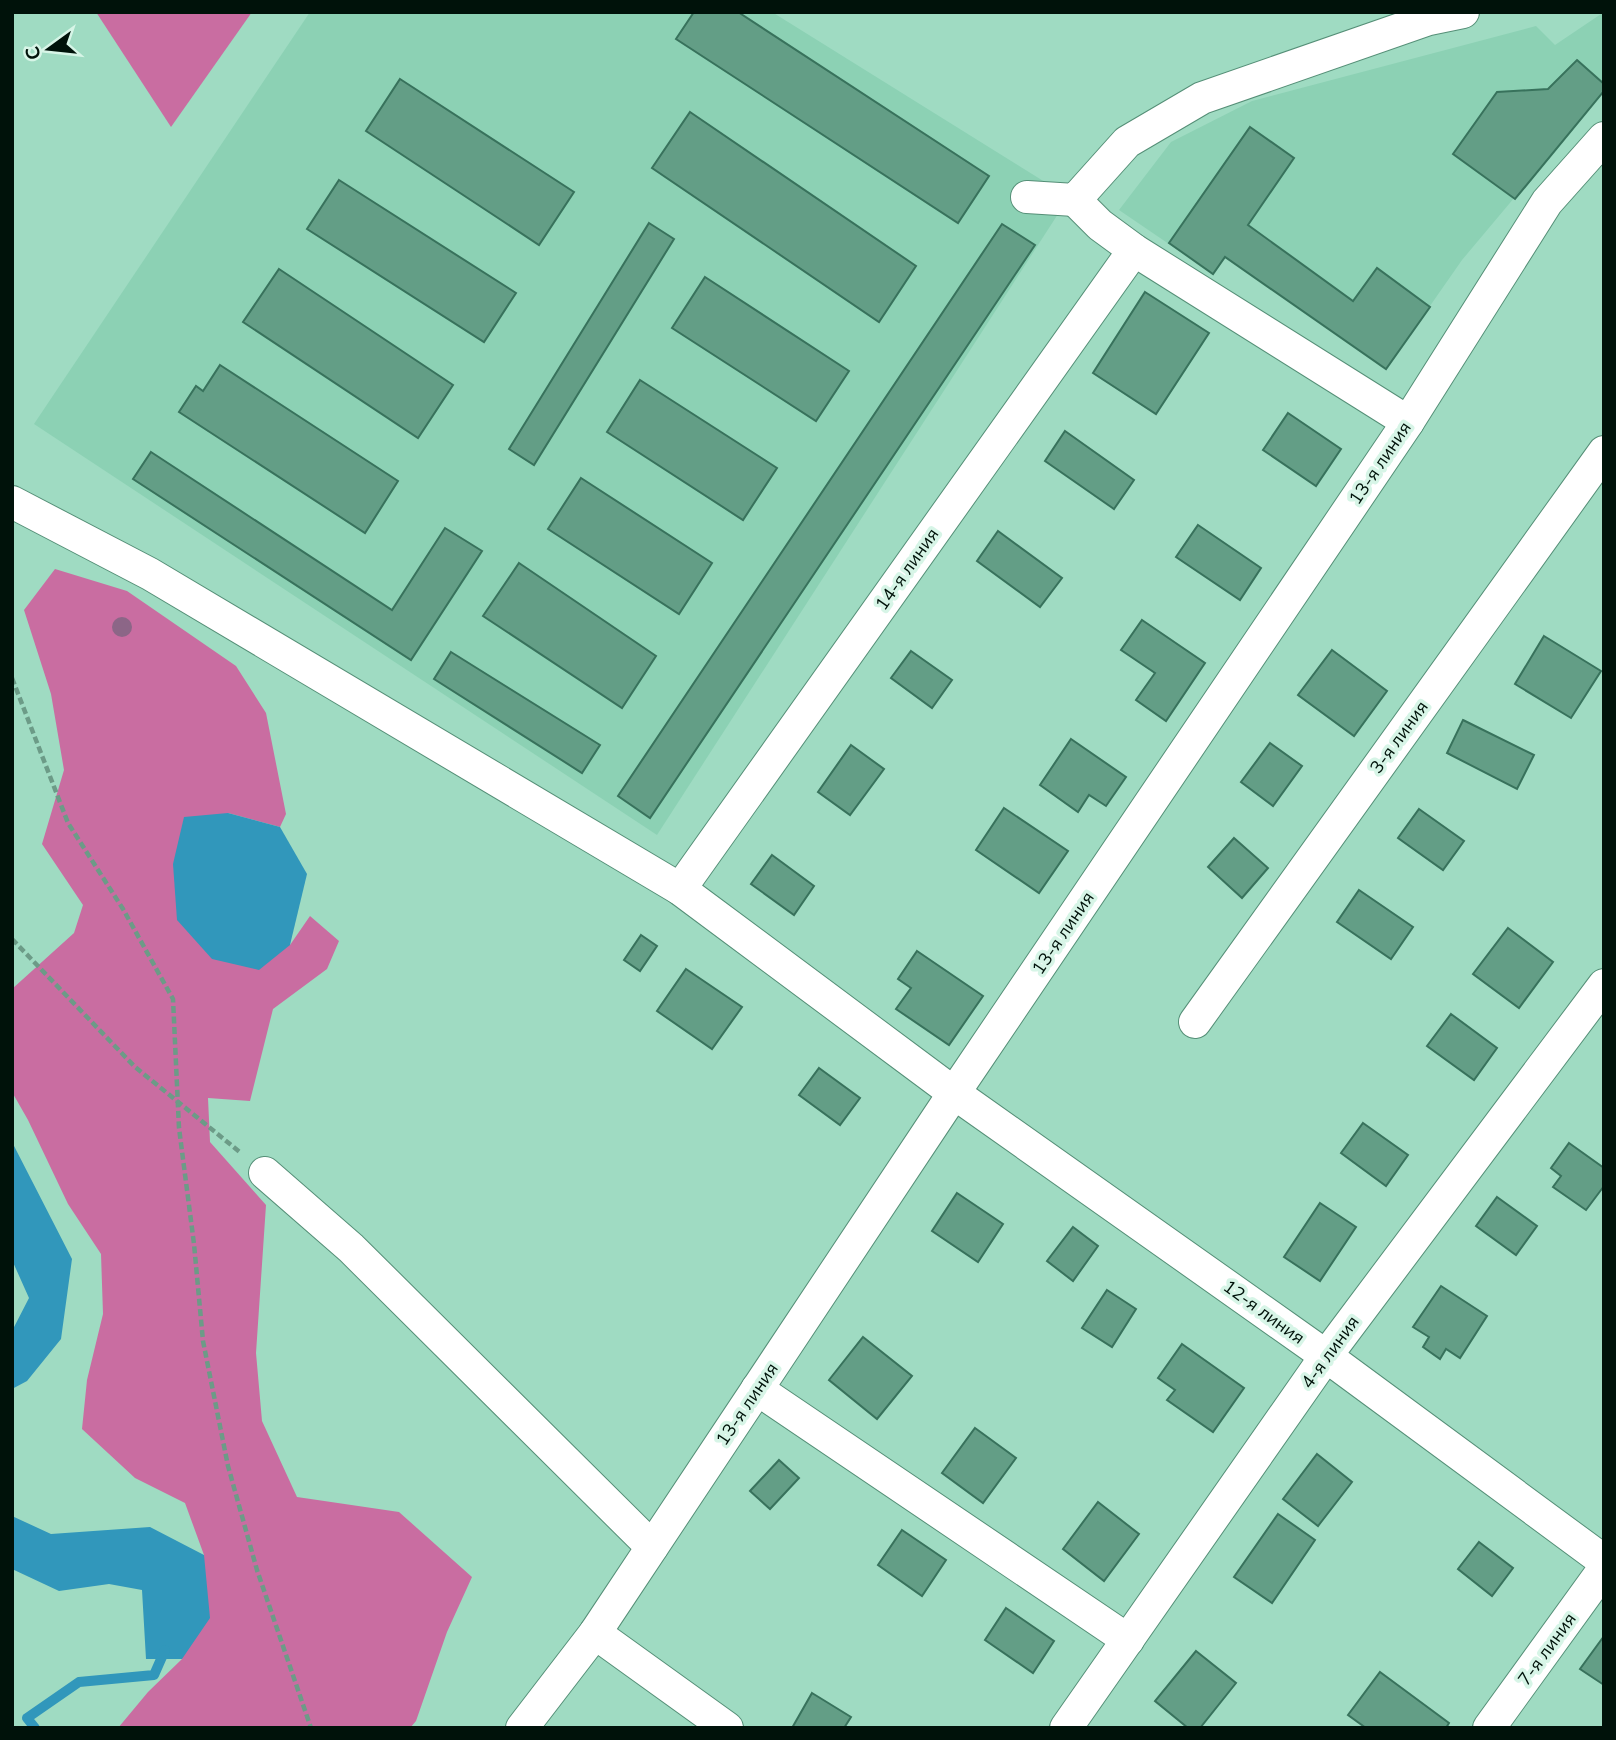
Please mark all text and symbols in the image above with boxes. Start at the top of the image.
north arrow [14,14,84,84]
text: С [19,43,48,63]
street label: 13-я линия [1343,417,1417,509]
street label: 14-я линия [870,523,944,615]
street label: 3-я линия [1364,696,1434,778]
street label: 13-я линия [1026,887,1100,979]
street label: 12-я линия [1218,1274,1310,1350]
street label: 4-я линия [1295,1311,1365,1393]
street label: 13-я линия [710,1358,784,1450]
street label: 7-я линия [1512,1608,1582,1690]

